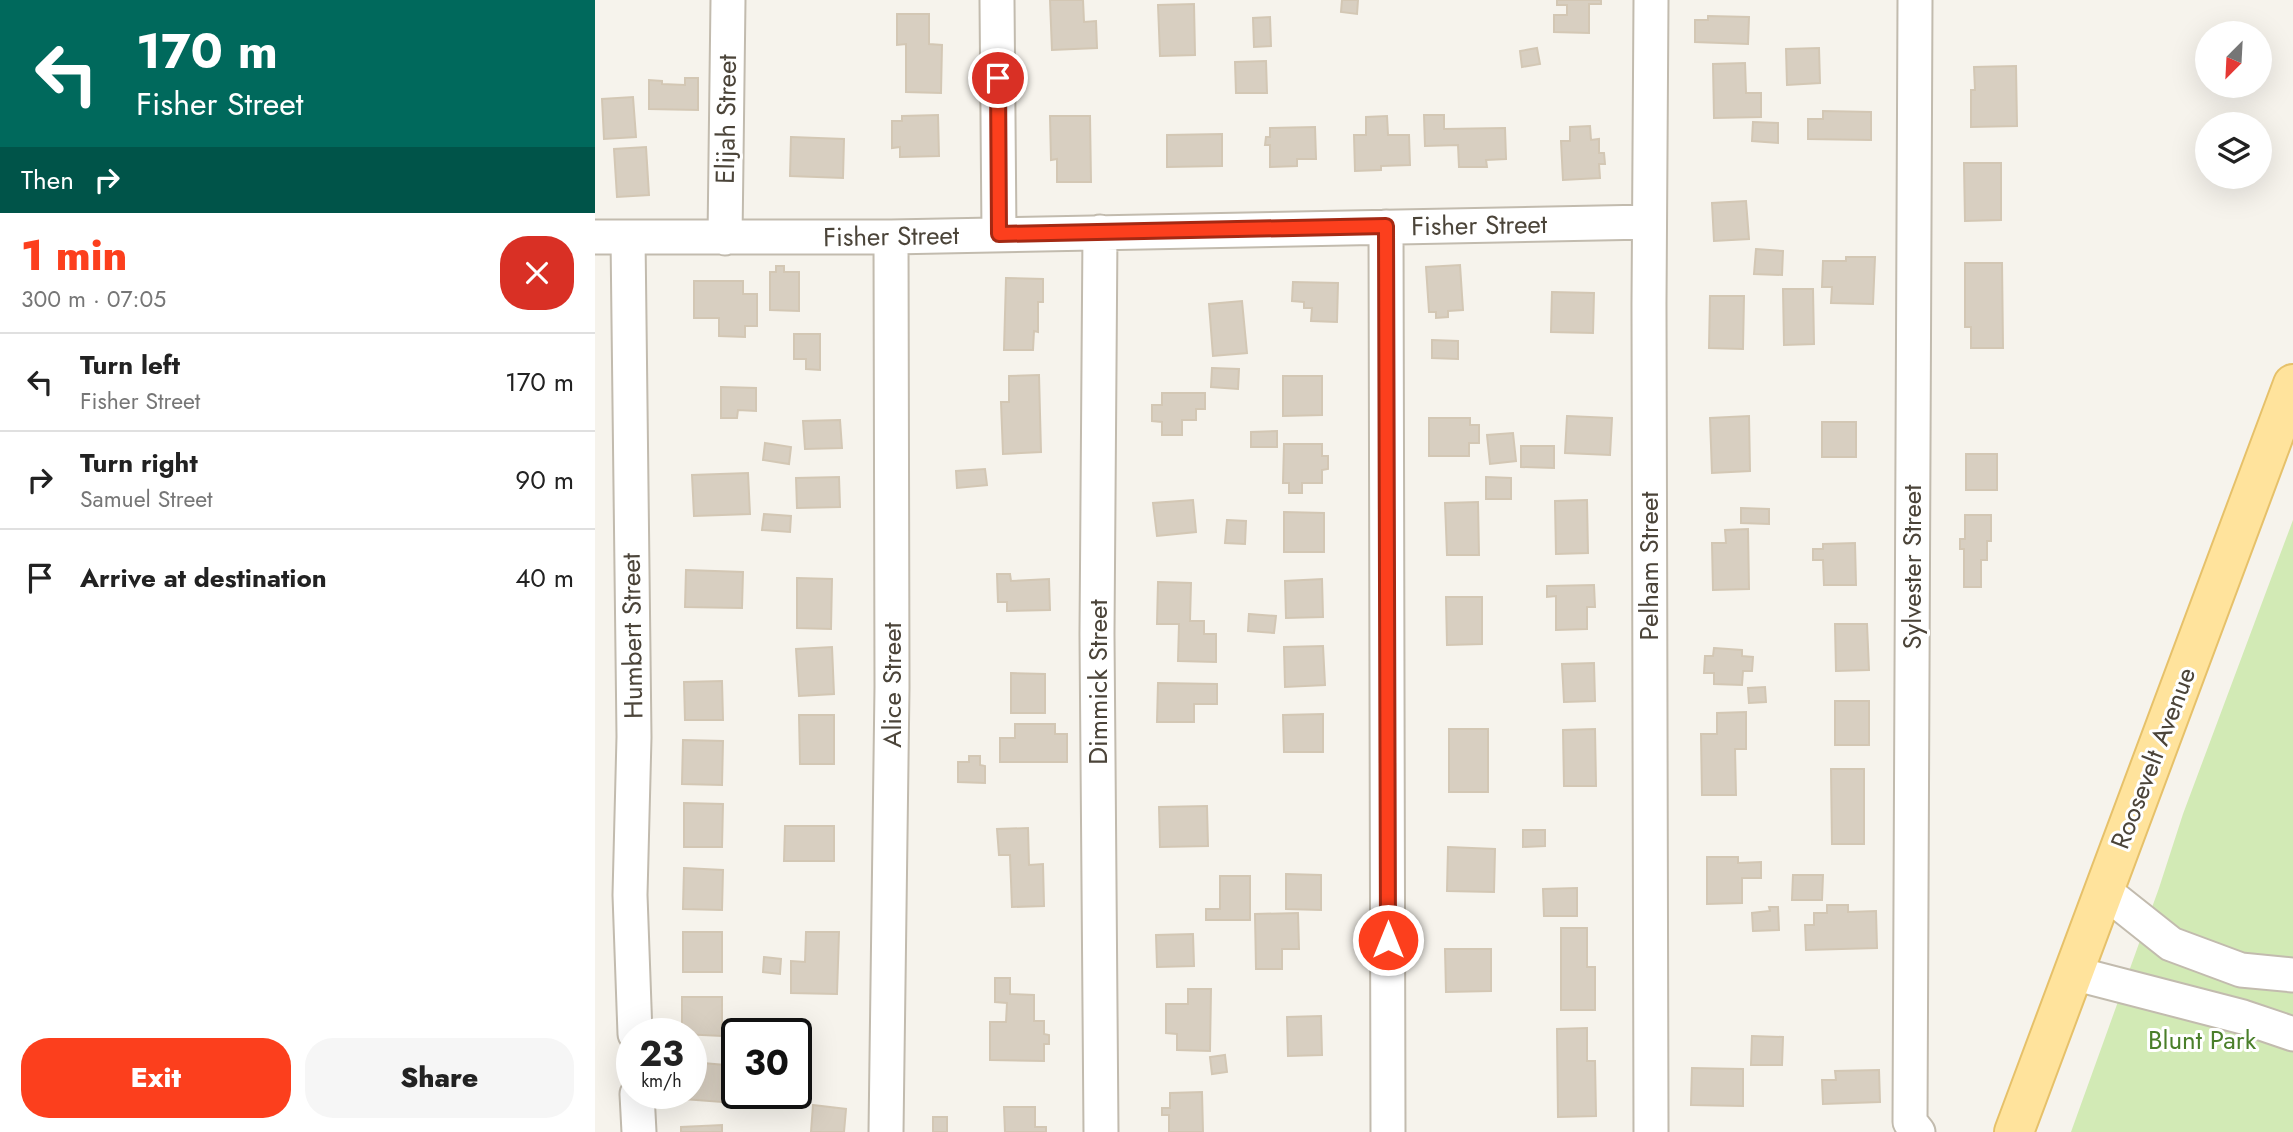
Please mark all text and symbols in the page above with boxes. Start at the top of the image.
text: 170 m [136,16,278,86]
north arrow [2195,21,2271,98]
map controls [2195,21,2272,189]
icon: left [21,28,112,119]
pin [968,48,1028,108]
street label: Elijah Street [706,53,746,184]
icon: arrive [979,59,1017,97]
text: Fisher Street [136,81,303,127]
button: layers [2195,112,2272,189]
text: Then [21,161,74,199]
icon: right [88,161,126,199]
street label: Fisher Street [1411,205,1548,245]
street label: Fisher Street [823,216,960,256]
text: 1 min [21,225,127,286]
button: close [500,236,574,310]
text: 300 m · 07:05 [21,282,166,316]
text: Turn left [80,346,180,384]
icon: left [21,363,59,401]
text: 170 m [505,363,574,401]
text: Fisher Street [80,384,200,418]
text: Turn right [80,444,198,482]
icon: right [21,461,59,499]
text: 90 m [515,461,574,499]
text: Samuel Street [80,482,213,516]
street label: Sylvester Street [1893,484,1931,649]
street label: Pelham Street [1630,491,1668,641]
street label: Humbert Street [612,552,652,719]
icon: arrive [21,559,59,597]
text: Arrive at destination [80,559,327,597]
text: 40 m [515,559,574,597]
street label: Dimmick Street [1079,599,1117,765]
street label: Alice Street [873,621,911,748]
street label: Roosevelt Avenue [2101,662,2205,854]
position arrow [1351,903,1425,977]
speed limit sign: 30 [721,1018,812,1109]
park label: Blunt Park [2148,1021,2257,1059]
text: 23 [639,1029,684,1079]
button: Exit [21,1038,291,1118]
button: Share [305,1038,574,1118]
text: km/h [641,1068,682,1094]

